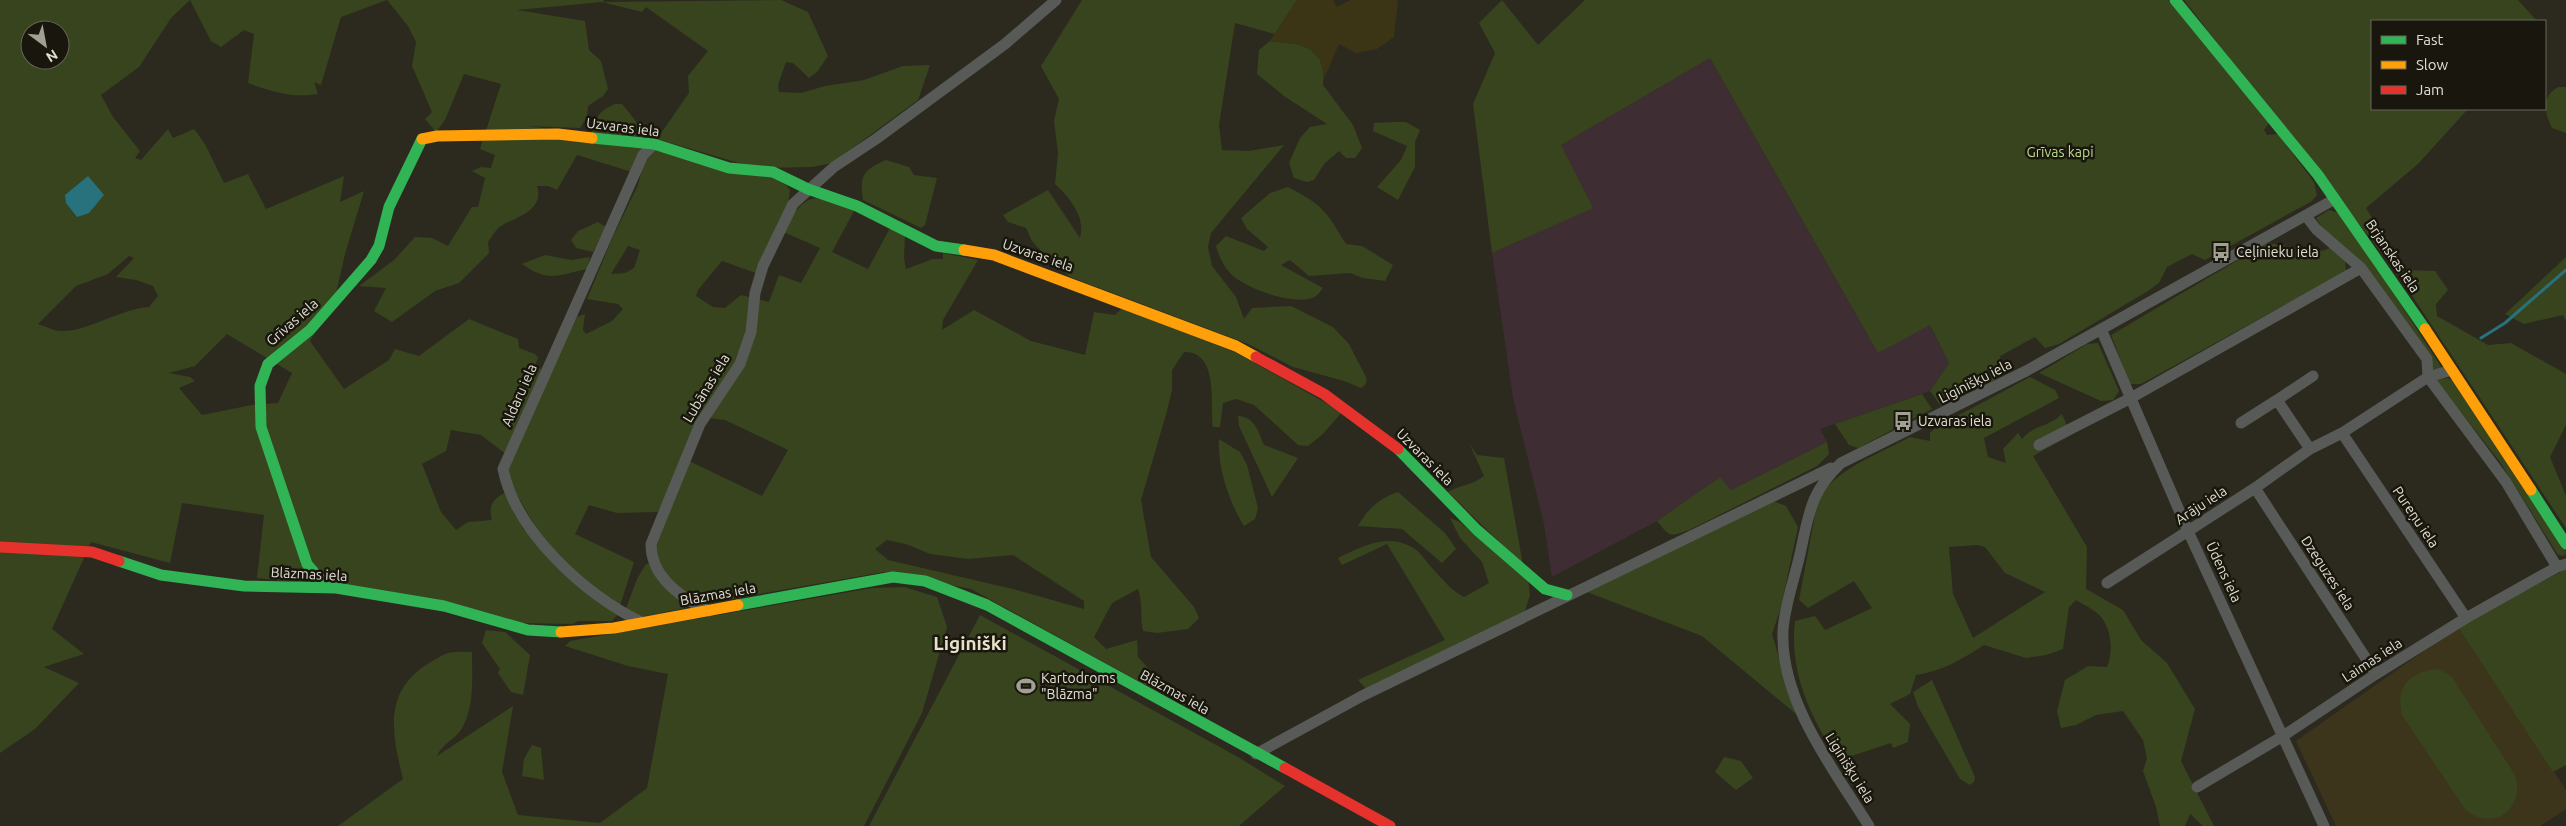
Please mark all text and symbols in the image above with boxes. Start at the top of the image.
north arrow [20,20,70,70]
legend [2371,20,2546,110]
text: Fast [2416,31,2444,48]
text: N [43,46,61,66]
text: Slow [2416,56,2449,73]
text: Jam [2416,81,2444,98]
street label: Uzvaras iela [585,115,661,139]
park label: Grīvas kapi [2026,144,2094,160]
street label: Brjanskas iela [2363,217,2423,295]
street label: Uzvaras iela [1001,235,1075,275]
bus stop icon: Ceļinieku iela [2210,241,2232,263]
place label: Ceļinieku iela [2236,244,2319,260]
street label: Grīvas iela [263,295,321,349]
street label: Lubānas iela [679,351,733,425]
street label: Liginišķu iela [1936,356,2014,406]
street label: Aldaru iela [498,361,540,429]
bus stop icon: Uzvaras iela [1892,410,1914,432]
place label: Uzvaras iela [1918,413,1992,429]
street label: Uzvaras iela [1393,425,1457,489]
street label: Arāju iela [2172,482,2230,528]
street label: Pureņu iela [2390,483,2442,551]
street label: Dzeguzes iela [2298,533,2358,613]
street label: Ūdens iela [2203,539,2245,605]
street label: Blāzmas iela [270,564,348,584]
street label: Blāzmas iela [679,579,757,609]
district label: Liginiški [933,632,1007,654]
street label: Laimas iela [2339,635,2405,685]
street label: Blāzmas iela [1138,666,1212,718]
place label: Kartodroms "Blāzma" [1041,670,1116,702]
sports icon: Kartodroms "Blāzma" [1015,675,1037,697]
street label: Liginišķu iela [1822,730,1878,806]

